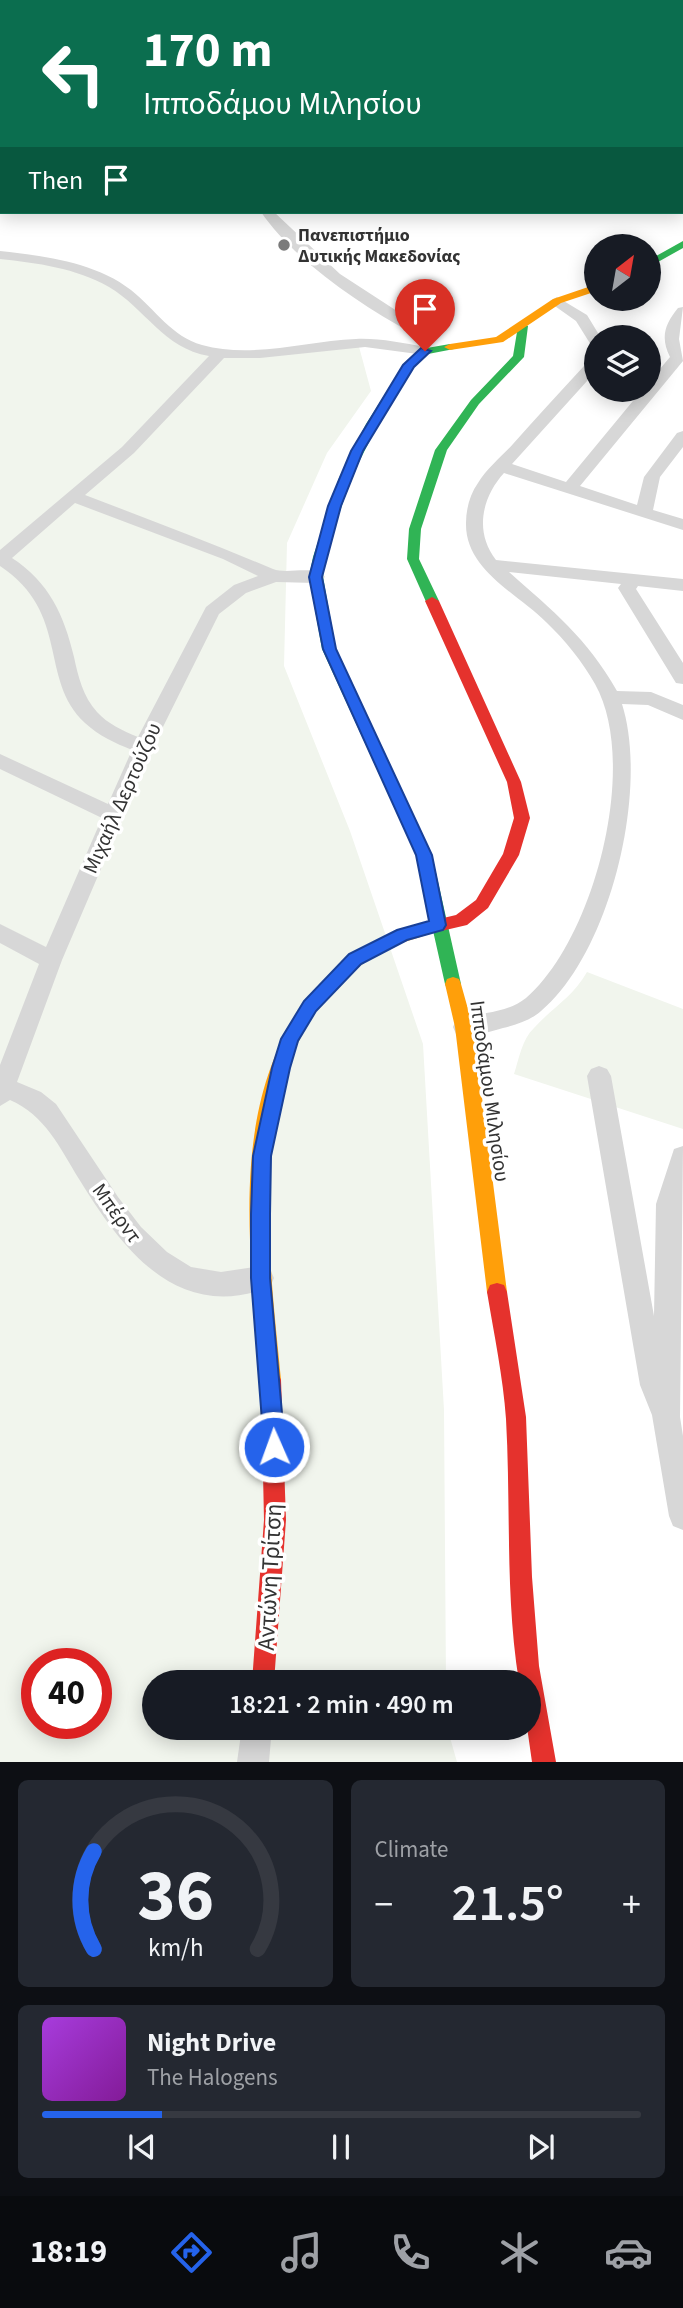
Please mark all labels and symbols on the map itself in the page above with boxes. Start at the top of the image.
place label: Πανεπιστήμιο Δυτικής Μακεδονίας [298,223,460,269]
north arrow [584,234,662,312]
marker: Πανεπιστήμιο Δυτικής Μακεδονίας [276,237,292,253]
pin [395,279,455,351]
street label: Μιχαήλ Δερτούζου [75,718,169,878]
street label: Ιπποδάμου Μιλησίου [462,998,518,1184]
street label: Μπέρντ [85,1177,149,1249]
position arrow [237,1410,311,1484]
street label: Αντώνη Τρίτση [249,1503,291,1651]
speed limit sign: 40 [21,1648,112,1739]

